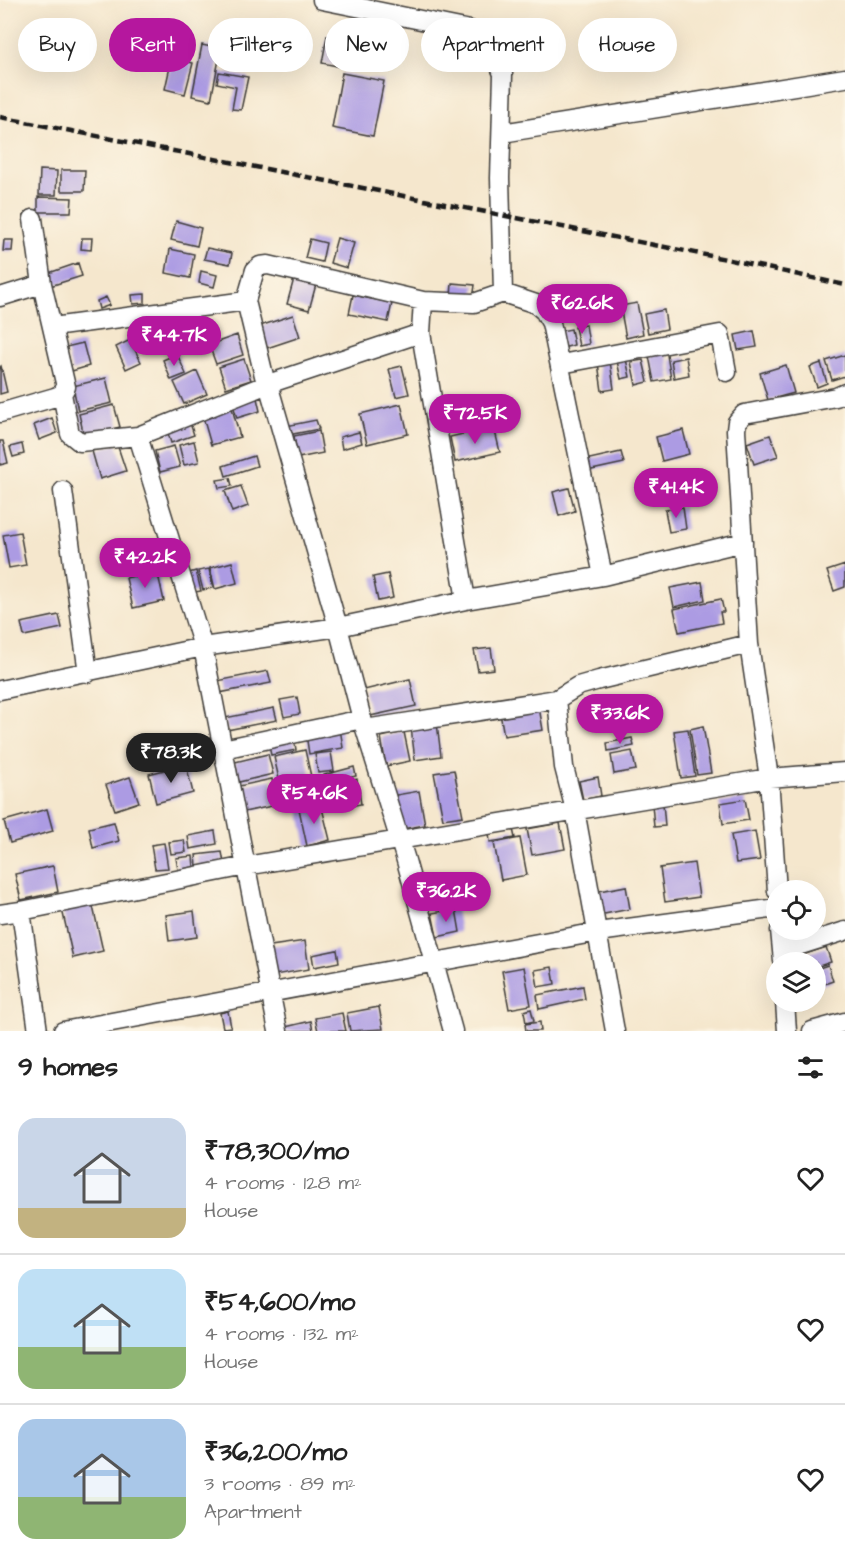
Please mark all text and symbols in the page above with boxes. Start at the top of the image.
chip: Buy [18,18,97,72]
chip: Rent [109,18,196,72]
chip: Filters [208,18,313,72]
chip: New [325,18,409,72]
chip: Apartment [421,18,566,72]
chip: House [578,18,677,72]
pin: ₹62.6K [533,284,631,335]
text: ₹62.6K [551,289,613,317]
pin: ₹44.7K [125,316,223,367]
text: ₹44.7K [141,321,207,349]
pin: ₹72.5K [426,394,524,445]
text: ₹72.5K [443,399,507,427]
pin: ₹41.4K [627,468,725,519]
text: ₹41.4K [648,473,704,501]
pin: ₹42.2K [96,538,194,589]
text: ₹42.2K [114,543,176,571]
pin: ₹33.6K [571,694,669,745]
text: ₹33.6K [590,699,650,727]
pin: ₹78.3K [122,733,220,784]
text: ₹78.3K [140,738,202,766]
pin: ₹54.6K [265,774,363,825]
text: ₹54.6K [281,779,347,807]
pin: ₹36.2K [397,872,495,923]
text: ₹36.2K [416,877,476,905]
map controls [766,880,826,1012]
button: locate [766,880,826,940]
button: layers [766,952,826,1012]
text: 9 homes [18,1049,118,1085]
icon: filters [794,1051,827,1084]
text: ₹78,300/mo [204,1133,349,1169]
icon: home [66,1142,138,1214]
icon: heart [794,1162,827,1195]
text: 4 rooms · 128 m² [204,1169,362,1197]
text: House [204,1197,258,1225]
text: ₹54,600/mo [204,1284,355,1320]
icon: home [66,1293,138,1365]
icon: heart [794,1313,827,1346]
text: 4 rooms · 132 m² [204,1320,359,1348]
text: House [204,1348,258,1376]
text: ₹36,200/mo [204,1434,347,1470]
icon: home [66,1443,138,1515]
icon: heart [794,1463,827,1496]
text: 3 rooms · 89 m² [204,1470,356,1498]
text: Apartment [204,1498,302,1526]

